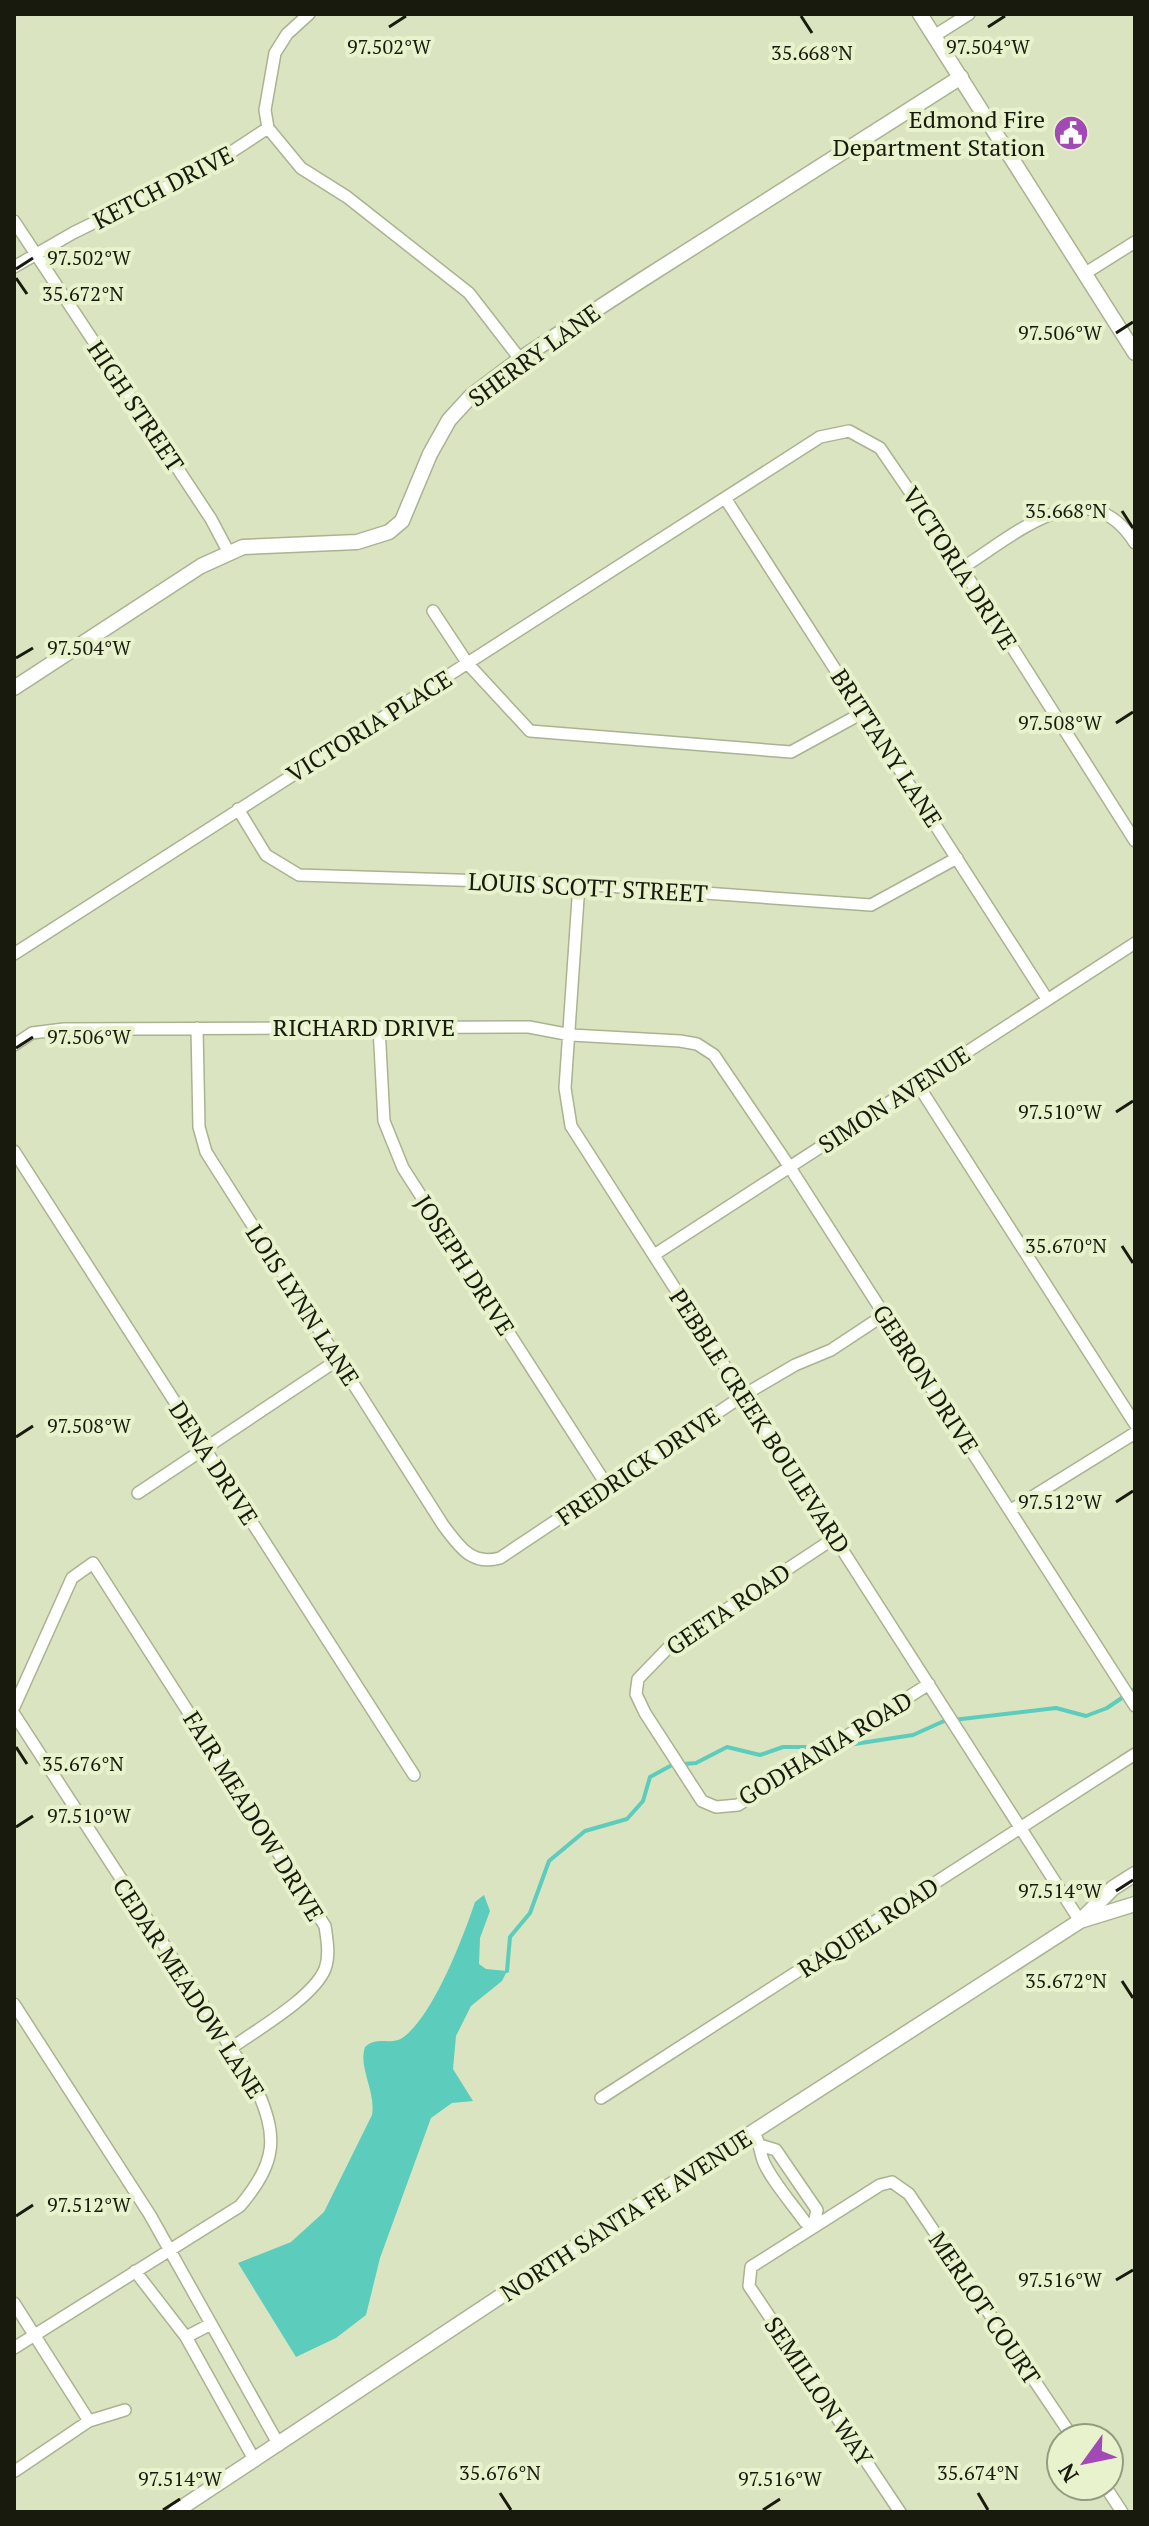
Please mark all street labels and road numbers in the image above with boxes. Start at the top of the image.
street label: KETCH DRIVE [87,138,239,236]
street label: SHERRY LANE [462,296,606,414]
street label: HIGH STREET [80,334,192,478]
street label: VICTORIA DRIVE [895,480,1025,656]
street label: VICTORIA PLACE [280,662,458,790]
street label: BRITTANY LANE [824,663,950,833]
street label: LOUIS SCOTT STREET [467,865,709,909]
street label: RICHARD DRIVE [273,1011,455,1043]
street label: SIMON AVENUE [812,1038,976,1160]
street label: JOSEPH DRIVE [408,1189,522,1341]
street label: LOIS LYNN LANE [239,1218,367,1392]
street label: PEBBLE CREEK BOULEVARD [662,1283,858,1559]
street label: GEBRON DRIVE [866,1298,986,1460]
street label: DENA DRIVE [162,1395,266,1531]
street label: FREDRICK DRIVE [550,1399,726,1533]
street label: GEETA ROAD [660,1556,796,1662]
street label: GODHANIA ROAD [732,1683,918,1813]
street label: FAIR MEADOW DRIVE [176,1705,332,1927]
street label: RAQUEL ROAD [792,1870,944,1984]
street label: CEDAR MEADOW LANE [106,1871,272,2105]
street label: NORTH SANTA FE AVENUE [494,2122,758,2308]
street label: MERLOT COURT [922,2225,1048,2391]
street label: SEMILLON WAY [757,2310,881,2472]

